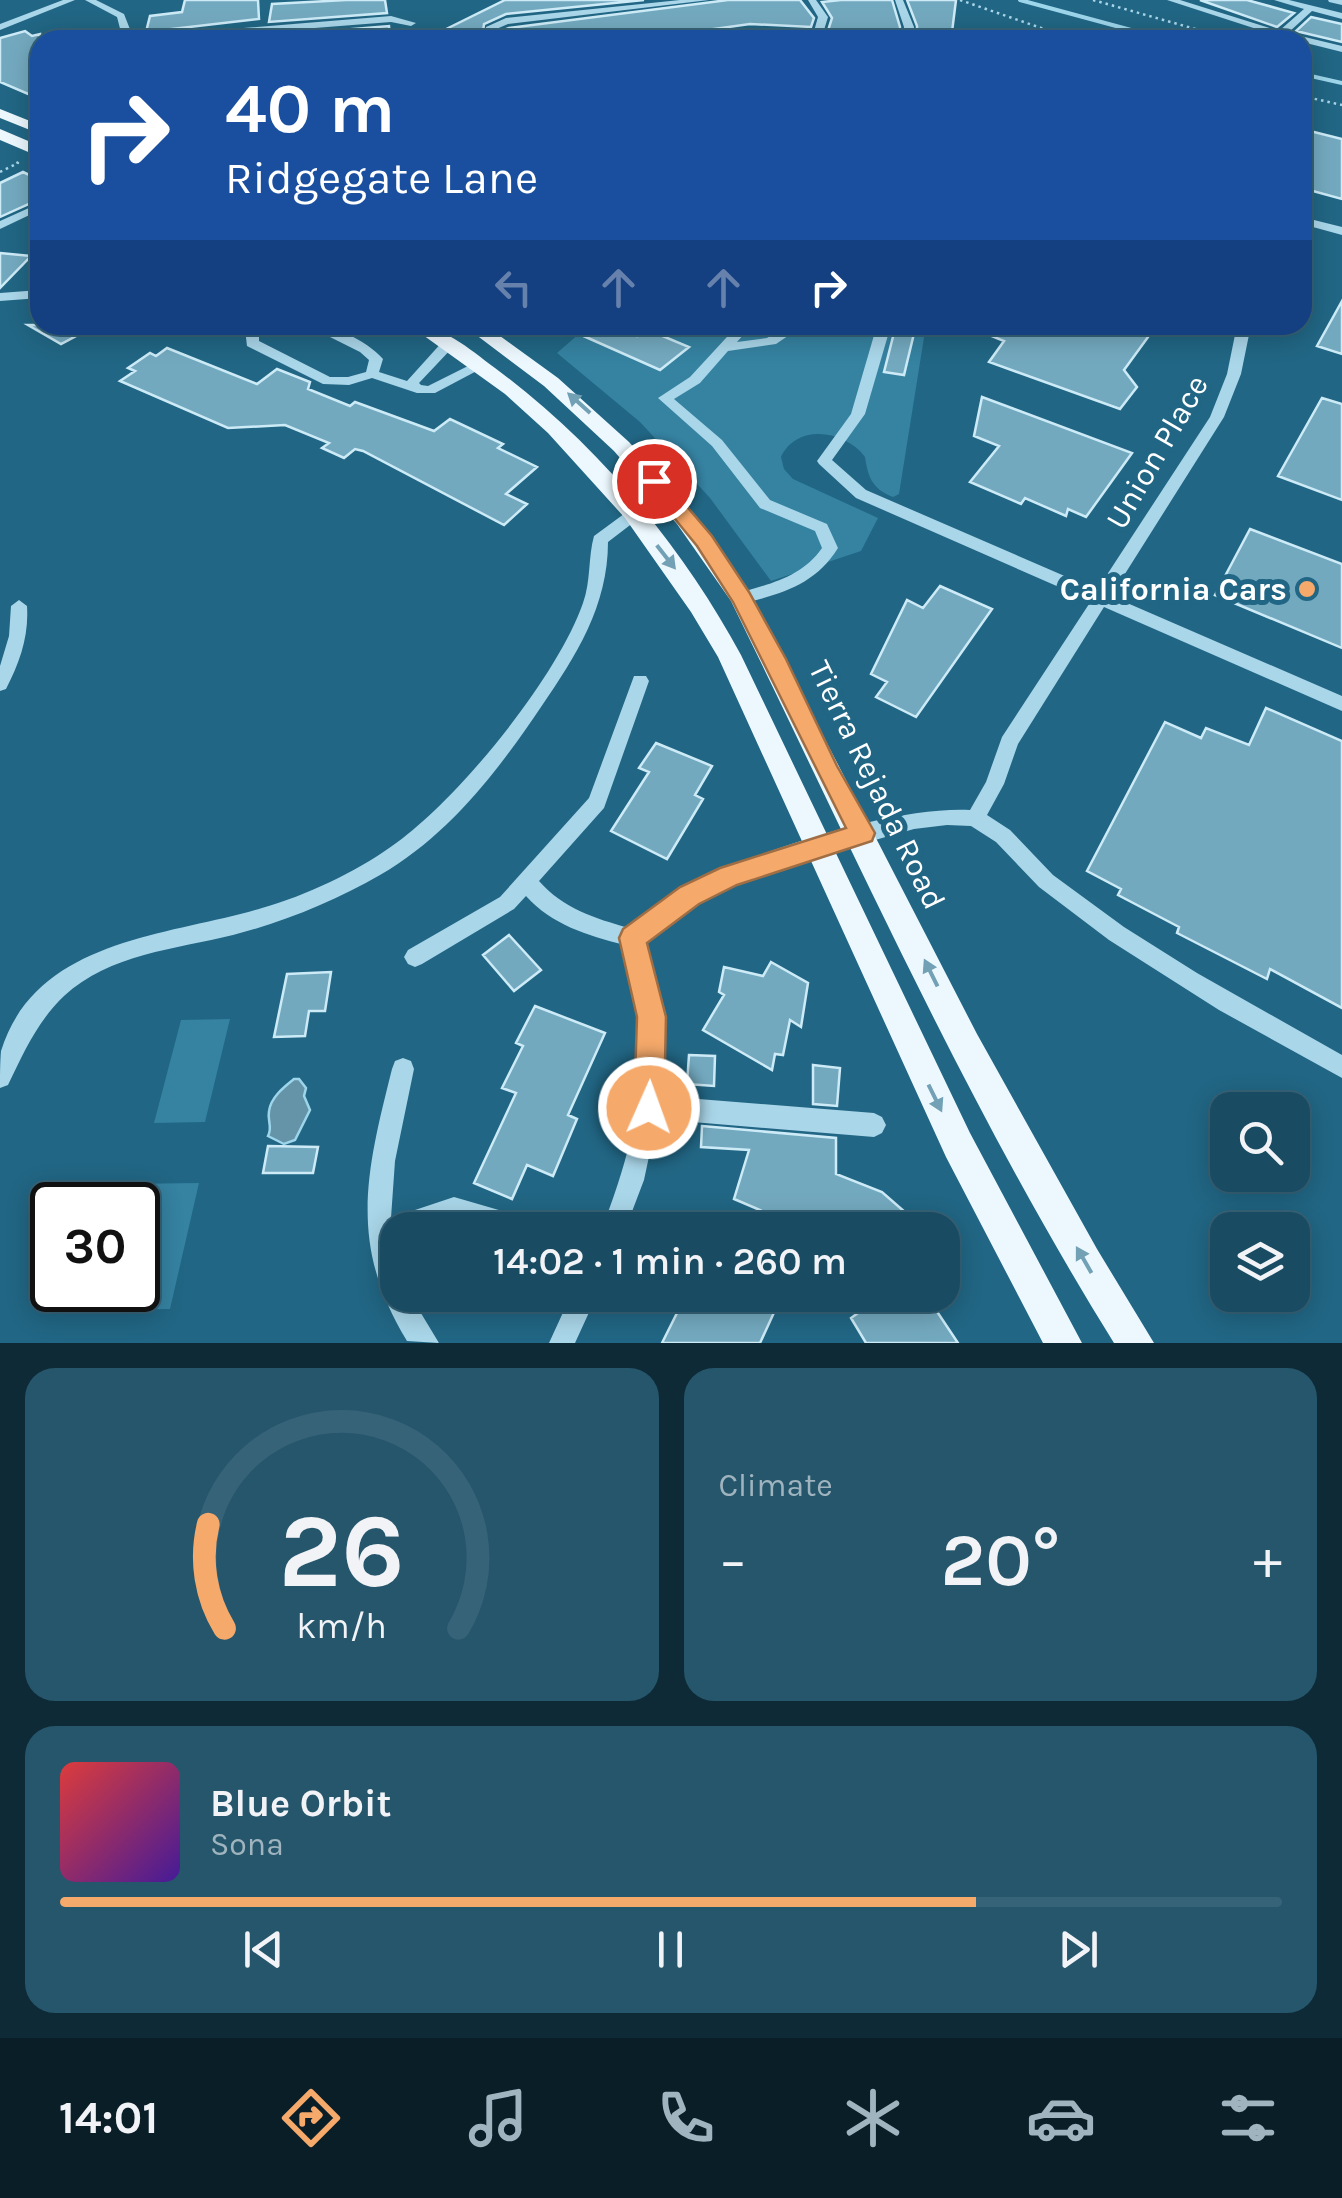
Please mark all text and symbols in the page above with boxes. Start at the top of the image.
text: 40 m [225,68,395,150]
icon: right [60,70,190,200]
text: Ridgegate Lane [225,152,538,204]
icon: left [486,260,541,315]
icon: ahead [591,260,646,315]
icon: ahead [696,260,751,315]
icon: right [801,260,856,315]
street label: Union Place [1098,369,1216,535]
one-way arrow [567,393,592,415]
pin [612,439,697,524]
icon: arrive [627,454,682,509]
one-way arrow [656,544,676,570]
place label: California Cars [1060,571,1287,608]
marker: California Cars [1296,578,1318,600]
street label: Tierra Rejada Road [801,655,953,915]
one-way arrow [923,959,940,988]
position arrow [597,1056,701,1160]
one-way arrow [927,1083,944,1112]
map controls [1210,1092,1310,1312]
button: search [1210,1092,1310,1192]
speed limit sign: 30 [30,1182,160,1312]
button: layers [1210,1212,1310,1312]
text: 14:02 · 1 min · 260 m [493,1239,847,1284]
one-way arrow [1076,1246,1093,1274]
text: Climate [719,1467,833,1504]
text: 26 [279,1491,405,1612]
text: 20° [940,1516,1060,1604]
text: − [719,1528,747,1592]
text: + [1253,1528,1282,1592]
text: km/h [296,1605,387,1647]
text: Blue Orbit [210,1781,391,1826]
text: Sona [210,1826,284,1863]
icon: previous [236,1922,291,1977]
icon: pause [643,1922,698,1977]
icon: next [1051,1922,1106,1977]
icon: directions [276,2083,346,2153]
icon: music [463,2083,533,2153]
icon: phone [651,2083,721,2153]
icon: climate [838,2083,908,2153]
icon: car [1026,2083,1096,2153]
icon: filters [1213,2083,1283,2153]
text: 14:01 [59,2092,158,2144]

